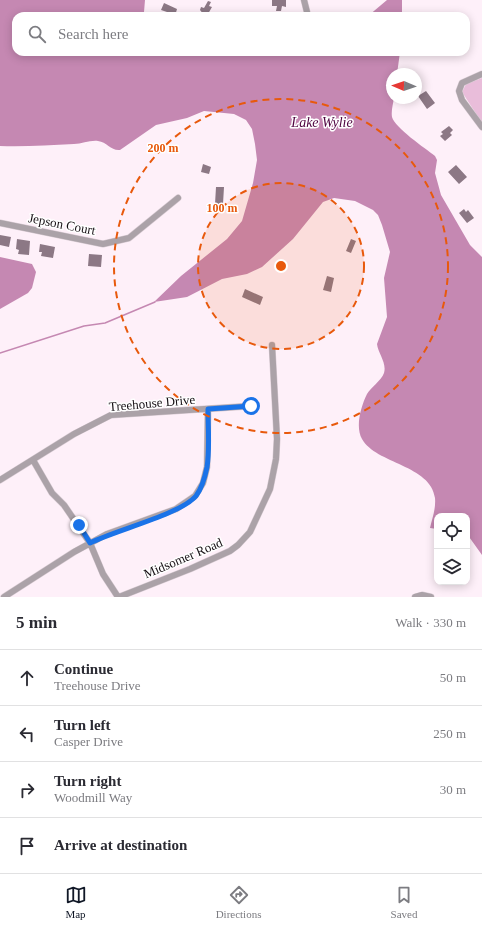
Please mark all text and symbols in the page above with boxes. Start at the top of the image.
search box [12,12,470,56]
icon: search [26,23,48,45]
text: Search here [58,26,128,42]
north arrow [386,68,422,104]
water label: Lake Wylie [290,115,353,130]
text: 200 m [148,141,179,155]
text: 100 m [207,201,238,215]
street label: Jepson Court [27,210,97,238]
centre of rings [274,259,288,273]
street label: Treehouse Drive [108,392,196,414]
route start [242,397,260,415]
map controls [434,513,470,585]
button: locate [434,513,470,549]
route end [70,516,88,534]
street label: Midsomer Road [141,534,225,581]
button: layers [434,549,470,585]
text: 5 min [16,613,57,632]
text: Walk · 330 m [395,615,466,630]
text: Continue [54,661,113,677]
icon: ahead [16,667,38,689]
text: 50 m [440,670,466,685]
text: Treehouse Drive [54,678,141,693]
text: Turn left [54,717,111,733]
icon: left [16,723,38,745]
text: 250 m [433,726,466,741]
text: Casper Drive [54,734,123,749]
text: Turn right [54,773,121,789]
icon: right [16,779,38,801]
text: 30 m [440,782,466,797]
text: Woodmill Way [54,790,132,805]
icon: arrive [16,835,38,857]
text: Arrive at destination [54,837,187,853]
tab: Map [65,884,87,920]
tab: Directions [216,884,261,920]
tab: Saved [391,884,417,920]

